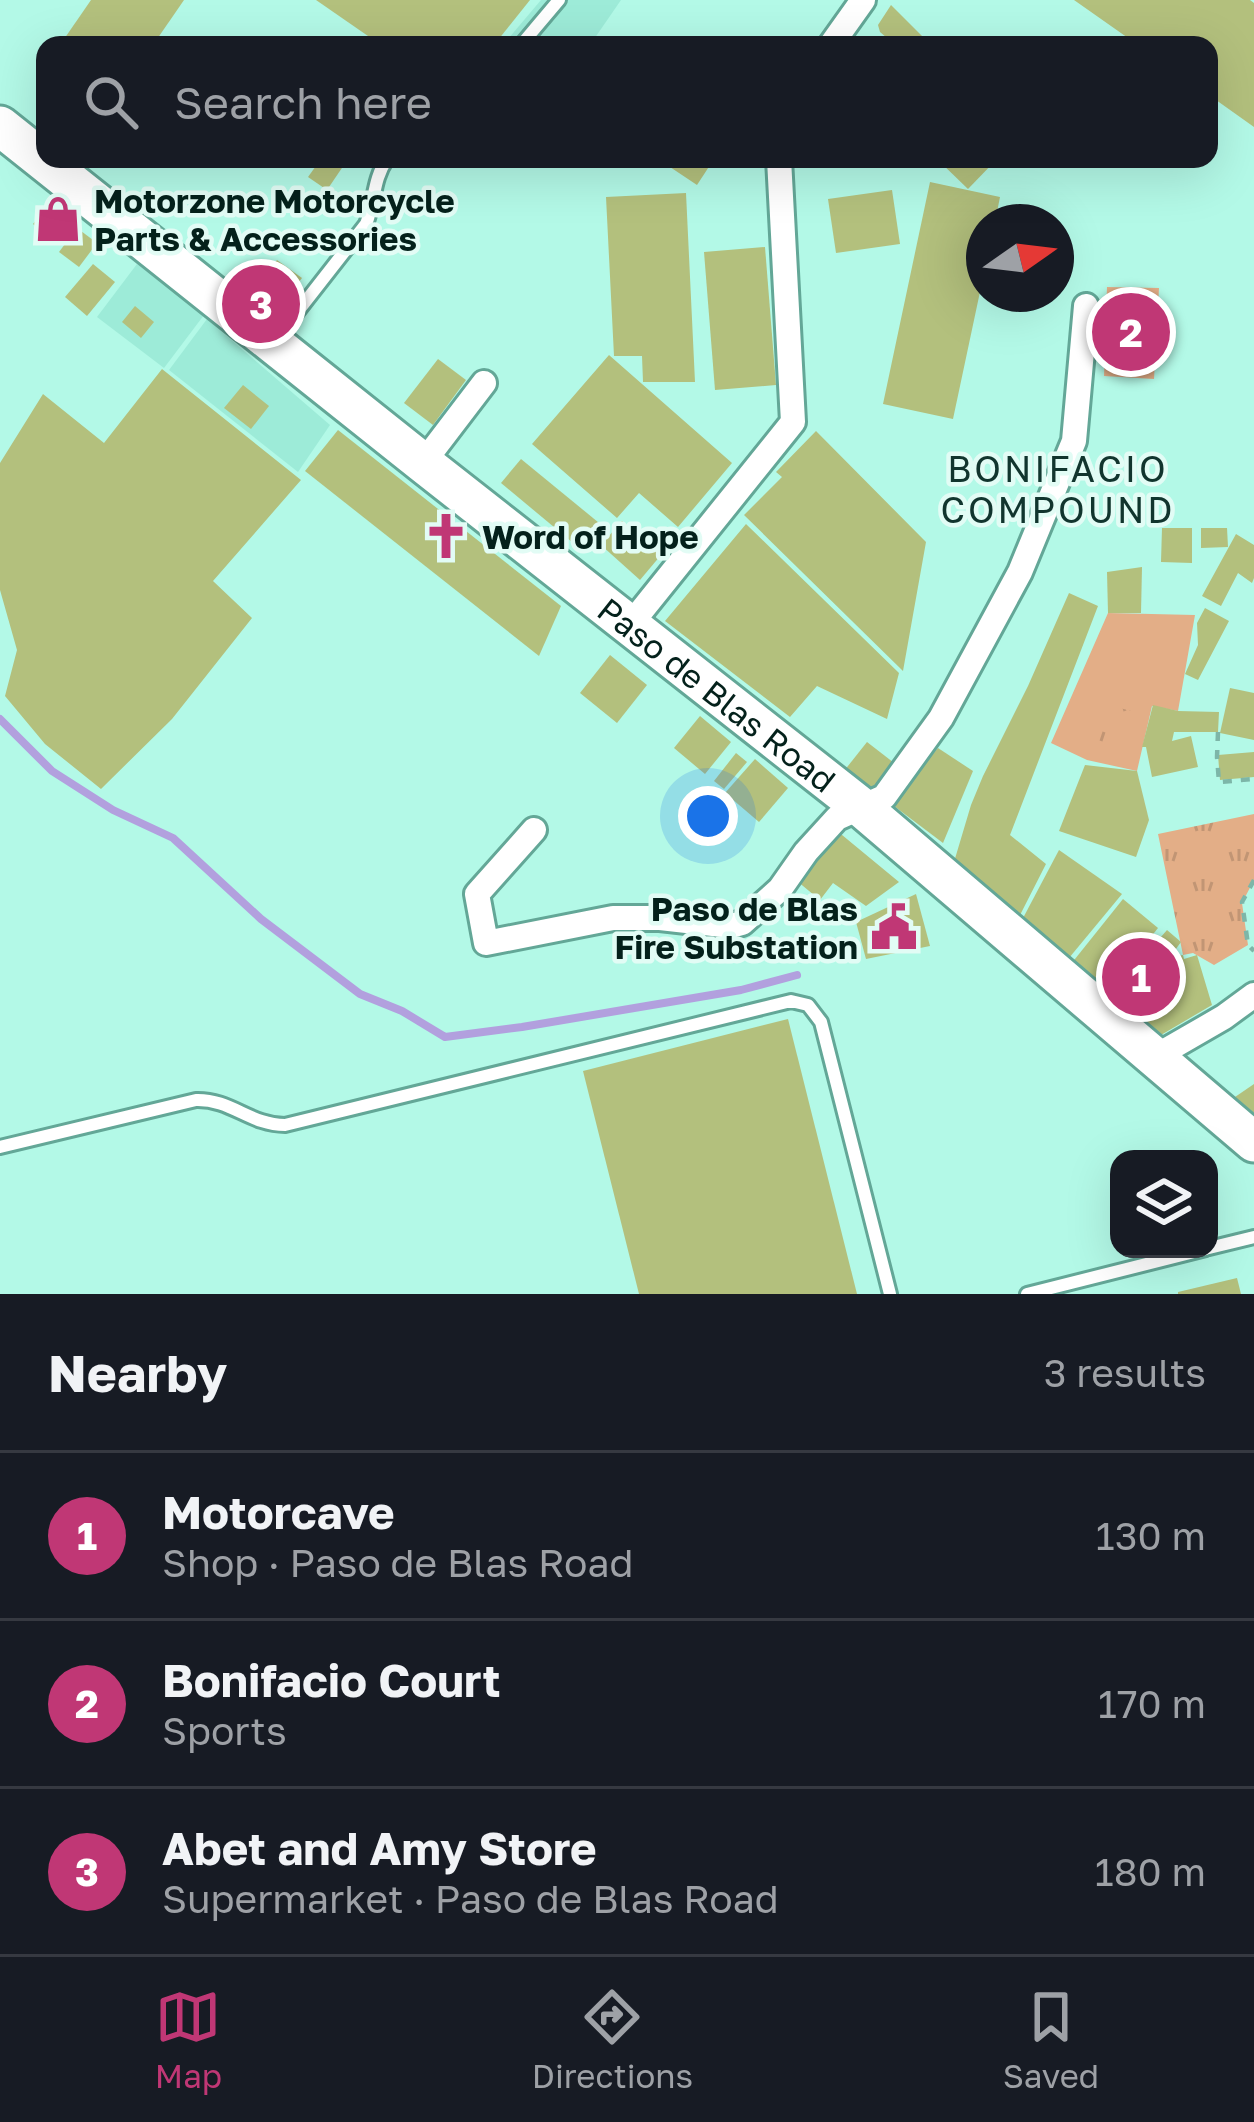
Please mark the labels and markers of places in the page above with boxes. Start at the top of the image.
place label: Motorzone Motorcycle Parts & Accessories [94,181,455,258]
shop icon: Motorzone Motorcycle Parts & Accessories [33,194,83,244]
pin: 3 [222,259,300,349]
pin: 2 [1092,287,1170,377]
church icon: Word of Hope [421,511,471,561]
place label: Word of Hope [482,517,699,556]
place label: Paso de Blas Fire Substation [615,889,858,966]
public building icon: Paso de Blas Fire Substation [869,902,919,952]
pin: 1 [1102,932,1180,1022]

